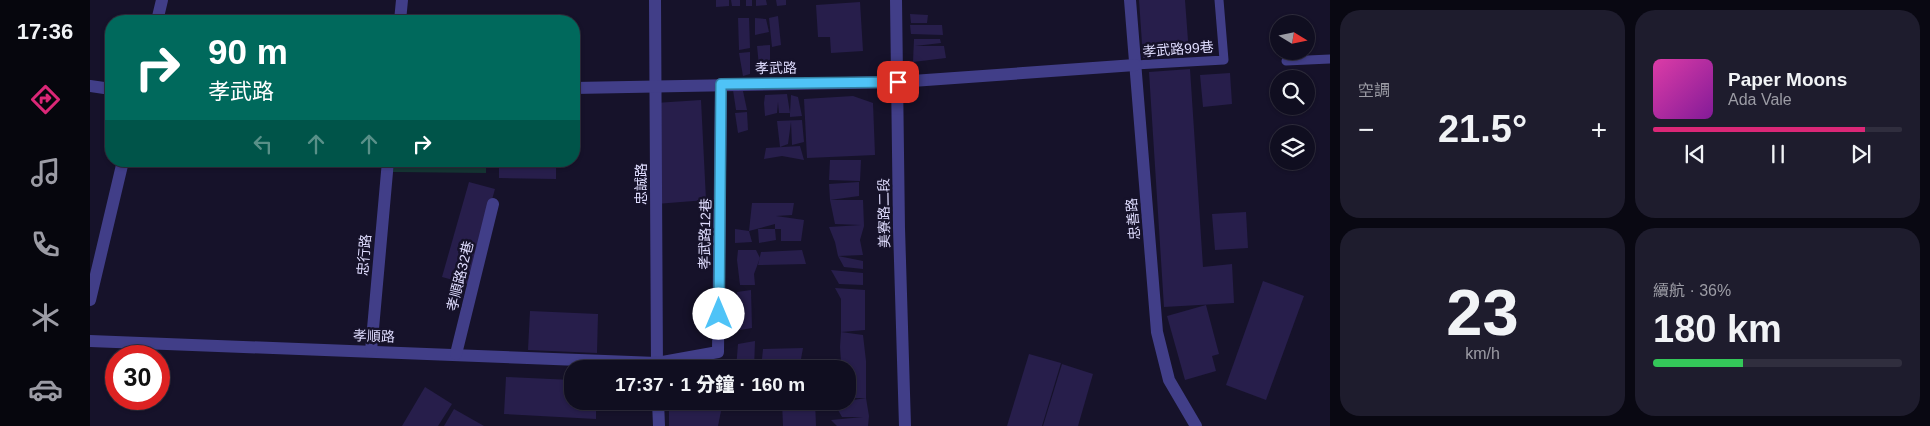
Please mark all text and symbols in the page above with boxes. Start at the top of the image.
north arrow [1270,15,1315,60]
map controls [1270,15,1315,170]
text: 17:36 [17,19,73,44]
text: 90 m [208,32,288,71]
icon: right [125,35,190,100]
street label: 孝武路99巷 [1142,39,1214,59]
street label: 孝武路 [755,60,797,76]
pin [877,61,919,103]
icon: arrive [884,68,912,96]
text: Paper Moons [1728,69,1847,90]
button: search [1270,70,1315,115]
text: 孝武路 [208,79,274,104]
icon: directions [28,82,63,117]
text: 空調 [1358,82,1390,99]
text: Ada Vale [1728,91,1792,108]
text: 21.5° [1438,108,1527,150]
text: − [1358,114,1374,145]
text: + [1591,114,1607,145]
button: layers [1270,125,1315,170]
icon: left [249,130,277,158]
icon: ahead [302,130,330,158]
icon: ahead [355,130,383,158]
icon: right [408,130,436,158]
icon: previous [1681,140,1709,168]
icon: pause [1764,140,1792,168]
icon: next [1847,140,1875,168]
icon: music [28,155,63,190]
street label: 忠誠路 [633,163,649,205]
street label: 美寮路二段 [875,178,893,248]
street label: 忠善路 [1123,197,1143,241]
street label: 孝武路12巷 [696,198,714,270]
icon: phone [28,227,63,262]
street label: 忠行路 [354,233,374,277]
street label: 孝順路32巷 [444,239,476,313]
text: 23 [1446,276,1519,349]
text: 續航 · 36% [1653,282,1731,299]
position arrow [692,287,744,339]
icon: climate [28,300,63,335]
text: 180 km [1653,308,1782,350]
street label: 孝順路 [353,327,395,345]
speed limit sign: 30 [105,345,170,410]
text: km/h [1465,345,1500,362]
icon: car [28,372,63,407]
text: 17:37 · 1 分鐘 · 160 m [615,374,805,395]

